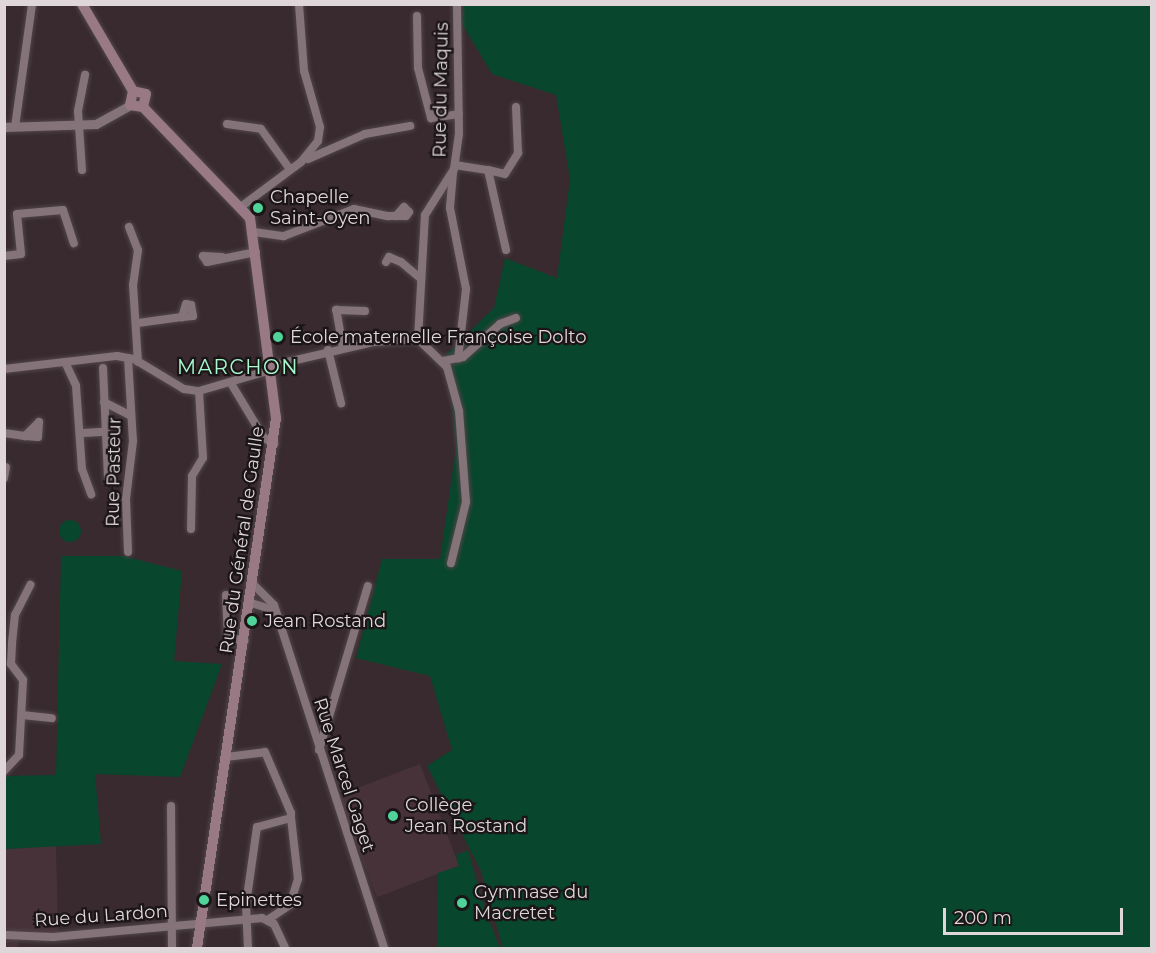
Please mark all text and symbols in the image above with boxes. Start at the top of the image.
street label: Rue du Maquis [429,22,453,158]
place label: Chapelle Saint-Oyen [270,187,370,230]
marker: Chapelle Saint-Oyen [251,201,265,215]
place label: École maternelle Françoise Dolto [290,326,587,348]
marker: École maternelle Françoise Dolto [271,330,285,344]
district label: MARCHON [177,355,299,379]
street label: Rue Pasteur [102,417,126,527]
street label: Rue du Général de Gaulle [215,425,269,655]
place label: Jean Rostand [264,610,386,632]
marker: Jean Rostand [245,614,259,628]
street label: Rue Marcel Gaget [309,695,379,855]
place label: Collège Jean Rostand [405,795,527,838]
marker: Collège Jean Rostand [386,809,400,823]
place label: Gymnase du Macretet [474,882,588,924]
place label: Epinettes [216,889,302,911]
marker: Epinettes [197,893,211,907]
marker: Gymnase du Macretet [455,896,469,910]
scale bar [946,896,1126,934]
street label: Rue du Lardon [34,901,168,931]
text: 200 m [954,907,1012,929]

